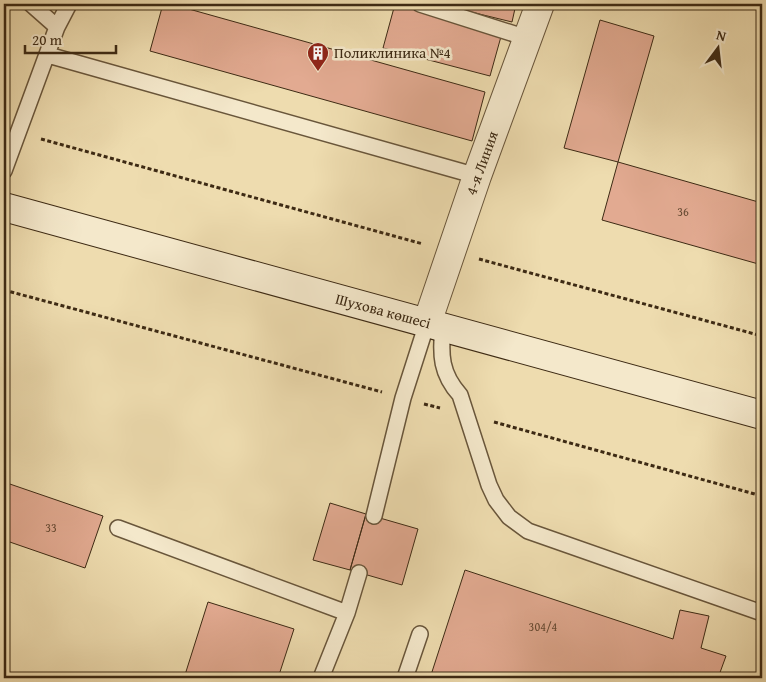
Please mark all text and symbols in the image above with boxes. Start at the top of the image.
scale bar [25,22,116,54]
north arrow [694,22,744,72]
text: N [714,25,729,46]
text: 20 m [32,29,63,50]
building icon: Поликлиника №4 [306,41,330,72]
place label: Поликлиника №4 [334,42,451,63]
street label: 4-я Линия [460,127,503,198]
house number: 36 [677,203,689,220]
street label: Шухова көшесі [333,288,433,333]
house number: 33 [45,519,57,536]
house number: 304/4 [529,618,558,635]

